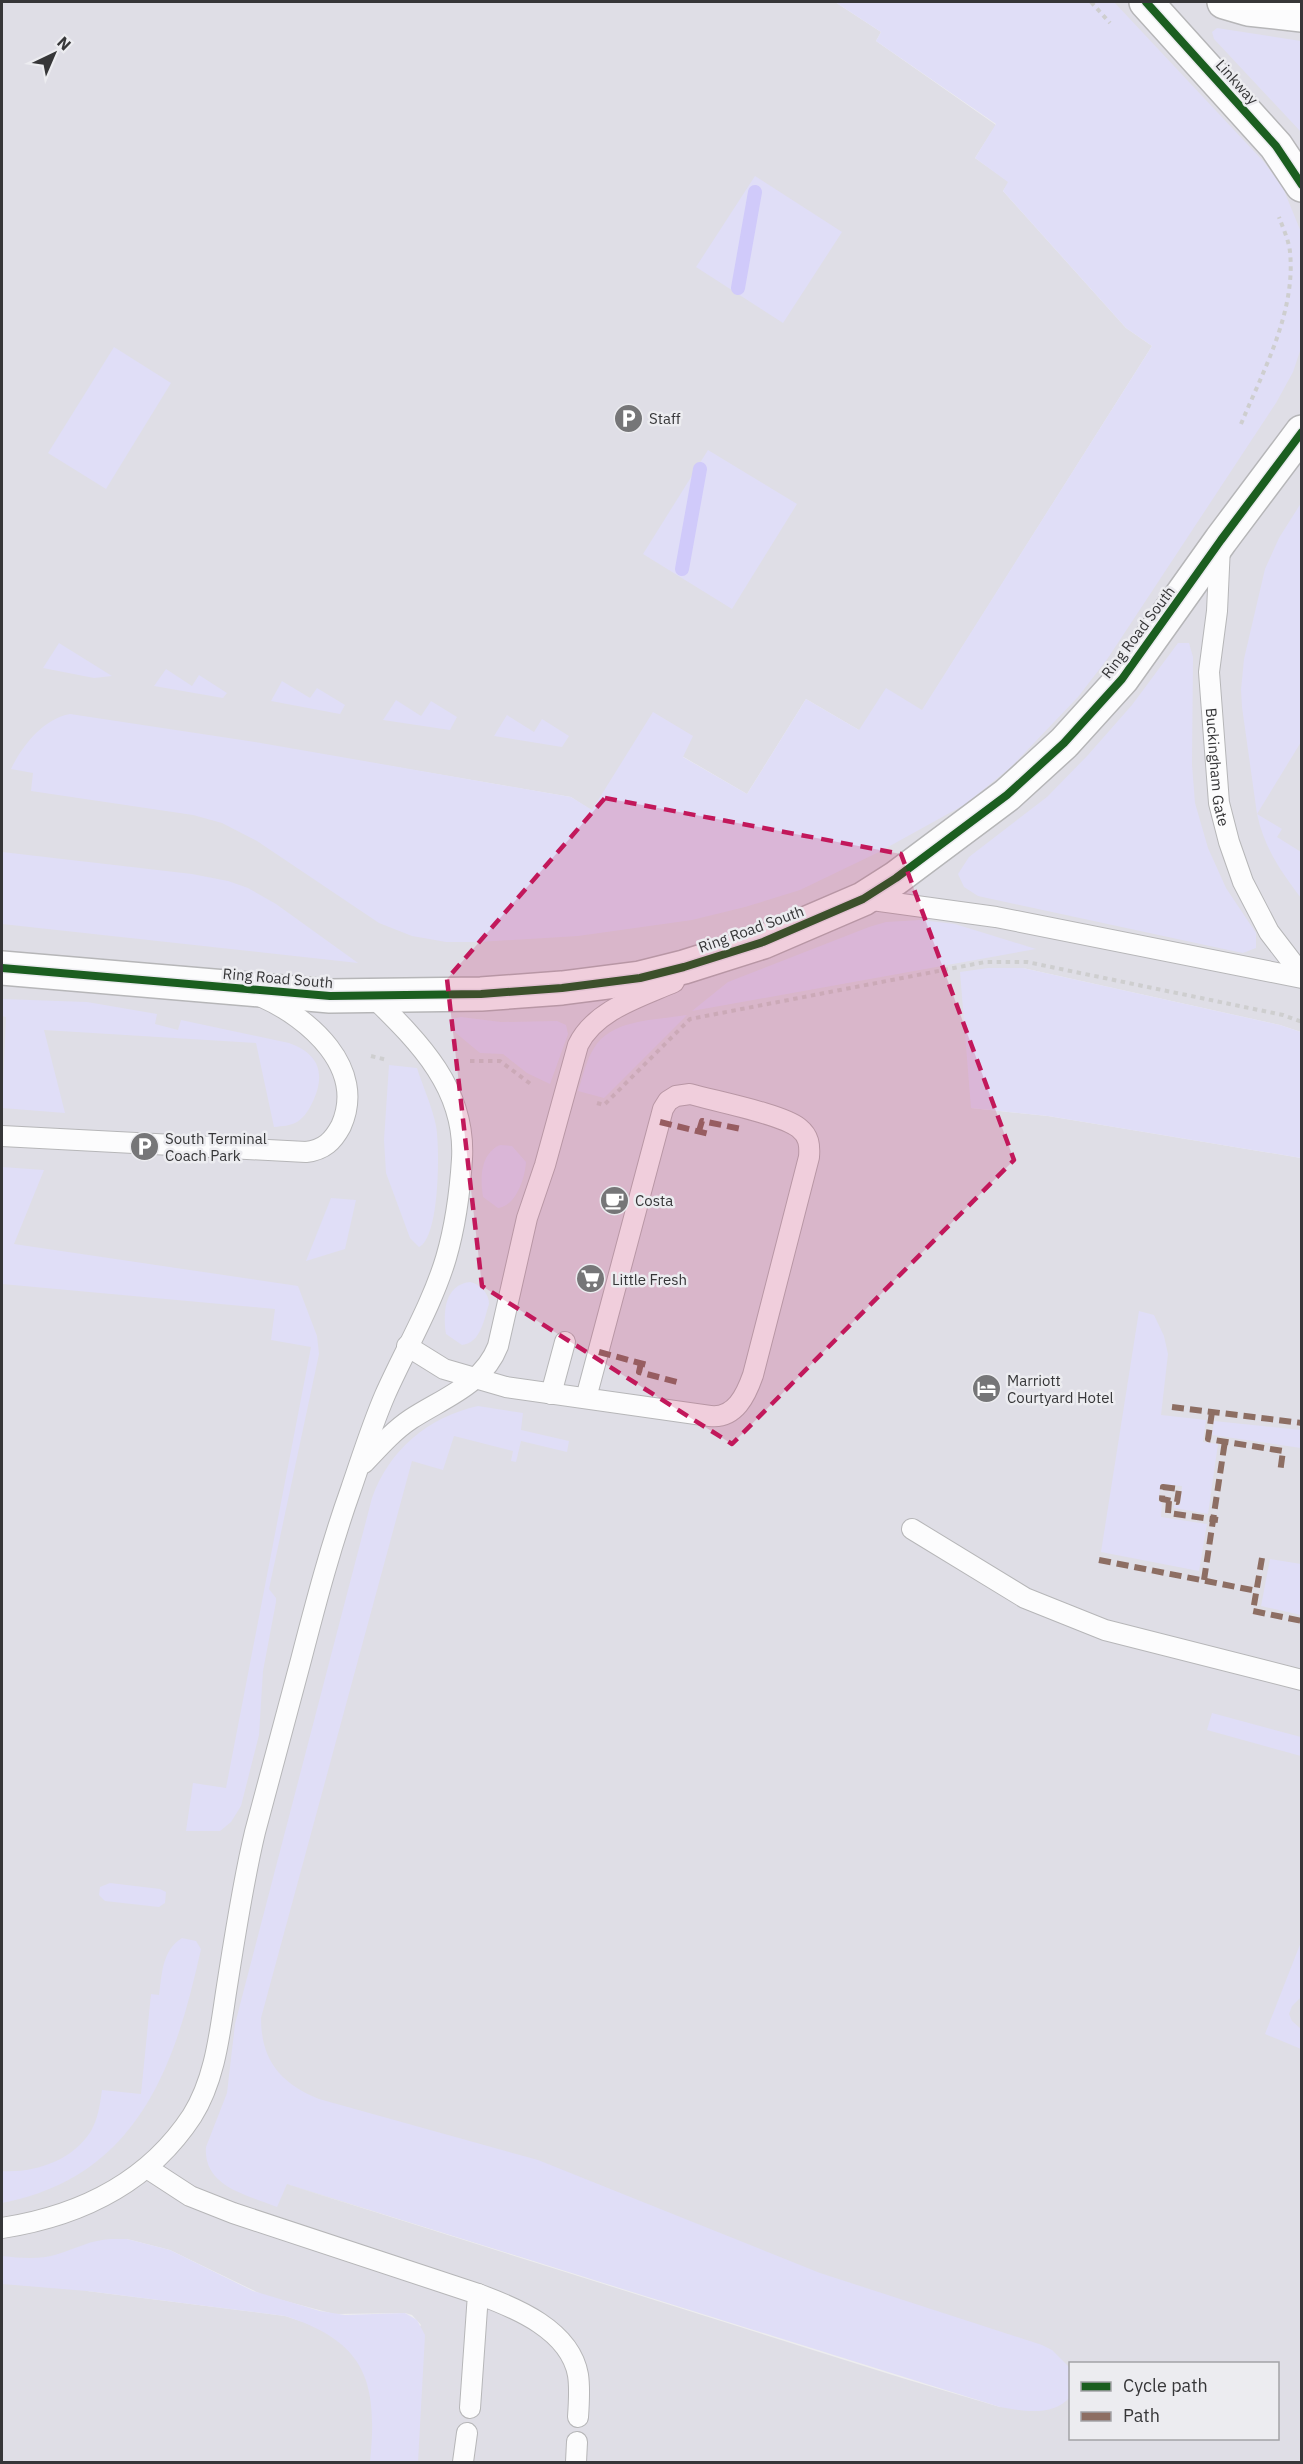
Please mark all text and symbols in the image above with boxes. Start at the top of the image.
north arrow [24,24,84,84]
text: N [53,32,76,54]
street label: Linkway [1212,55,1263,109]
parking icon: Staff [612,402,644,434]
place label: Staff [649,409,681,428]
street label: Ring Road South [1097,582,1179,682]
street label: Buckingham Gate [1202,707,1234,828]
street label: Ring Road South [696,901,806,957]
street label: Ring Road South [222,964,334,992]
place label: South Terminal Coach Park [165,1129,267,1165]
parking icon: South Terminal Coach Park [128,1131,160,1163]
cafe icon: Costa [598,1184,630,1216]
place label: Costa [635,1191,673,1210]
supermarket icon: Little Fresh [575,1263,607,1295]
place label: Little Fresh [612,1270,687,1289]
place label: Marriott Courtyard Hotel [1007,1371,1114,1407]
hotel icon: Marriott Courtyard Hotel [970,1373,1002,1405]
legend [1069,2362,1279,2440]
text: Cycle path [1123,2374,1208,2397]
text: Path [1123,2404,1160,2427]

